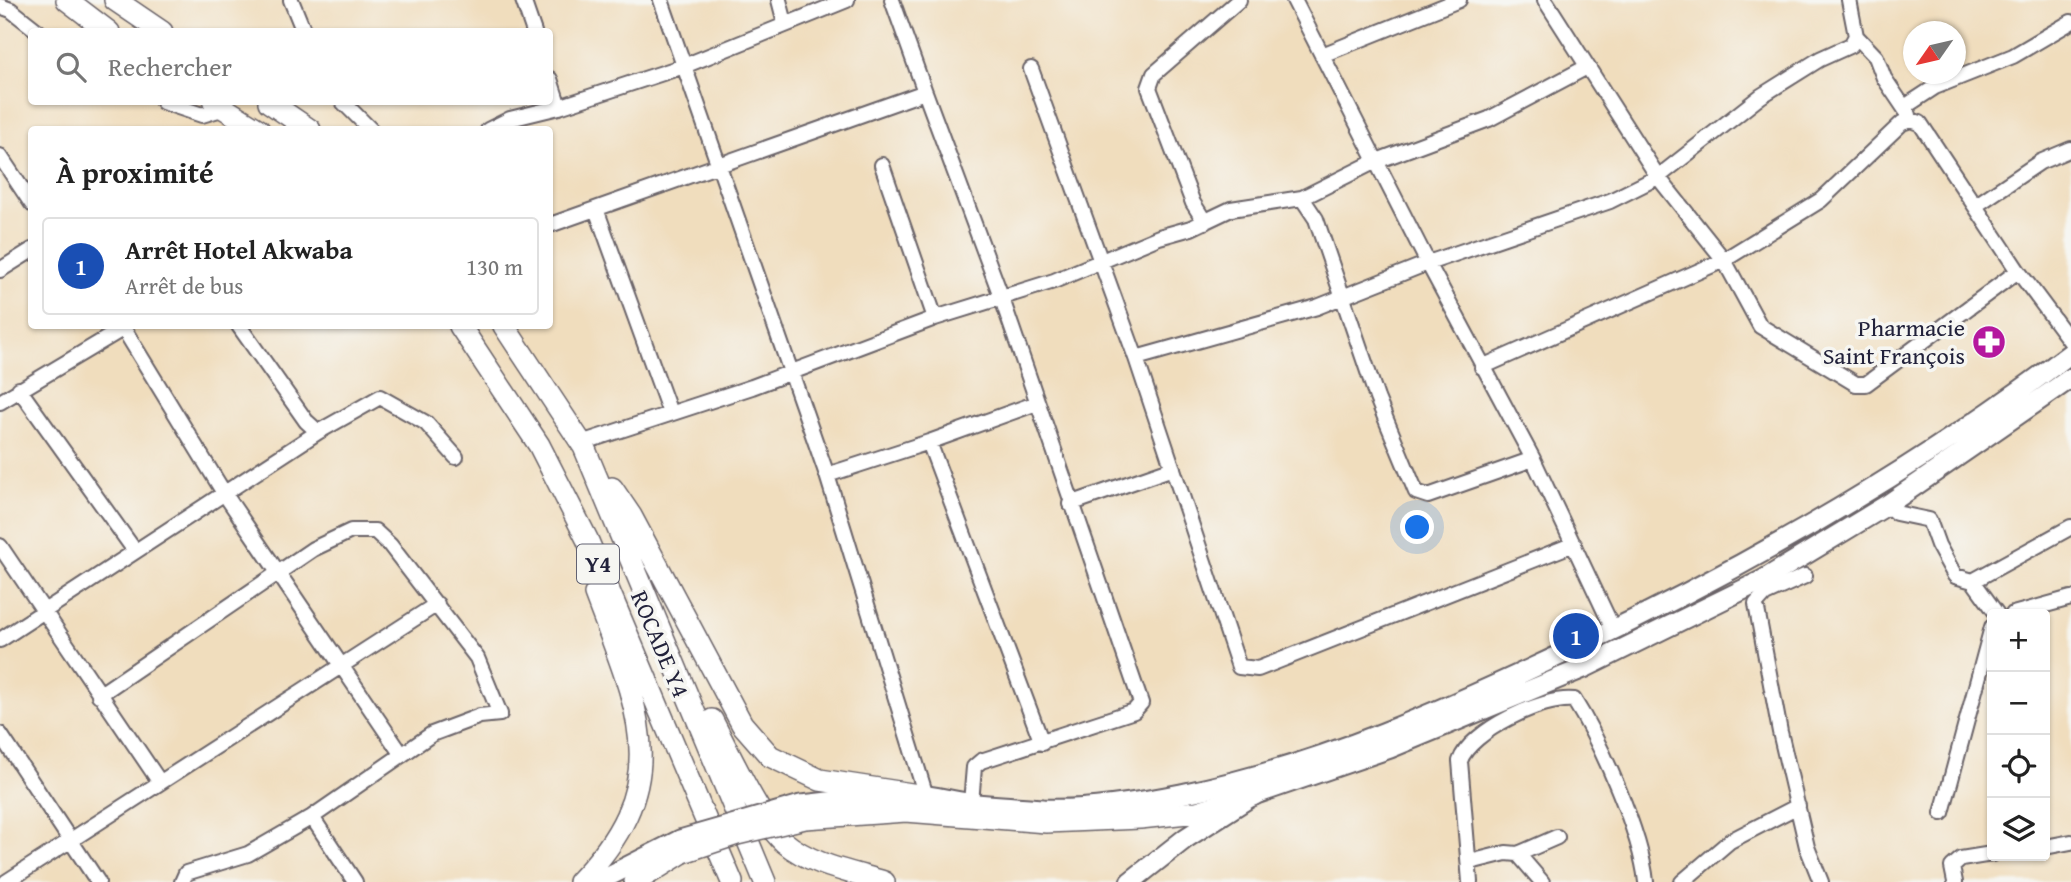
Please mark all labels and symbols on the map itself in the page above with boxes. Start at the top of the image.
north arrow [1903,21,1966,84]
place label: Pharmacie Saint François [1823,310,1965,373]
pharmacy icon: Pharmacie Saint François [1970,323,2008,361]
your location [1400,510,1434,544]
road number: Y4 [577,544,619,584]
street label: ROCADE Y4 [622,585,699,703]
pin: 1 [1553,610,1599,662]

